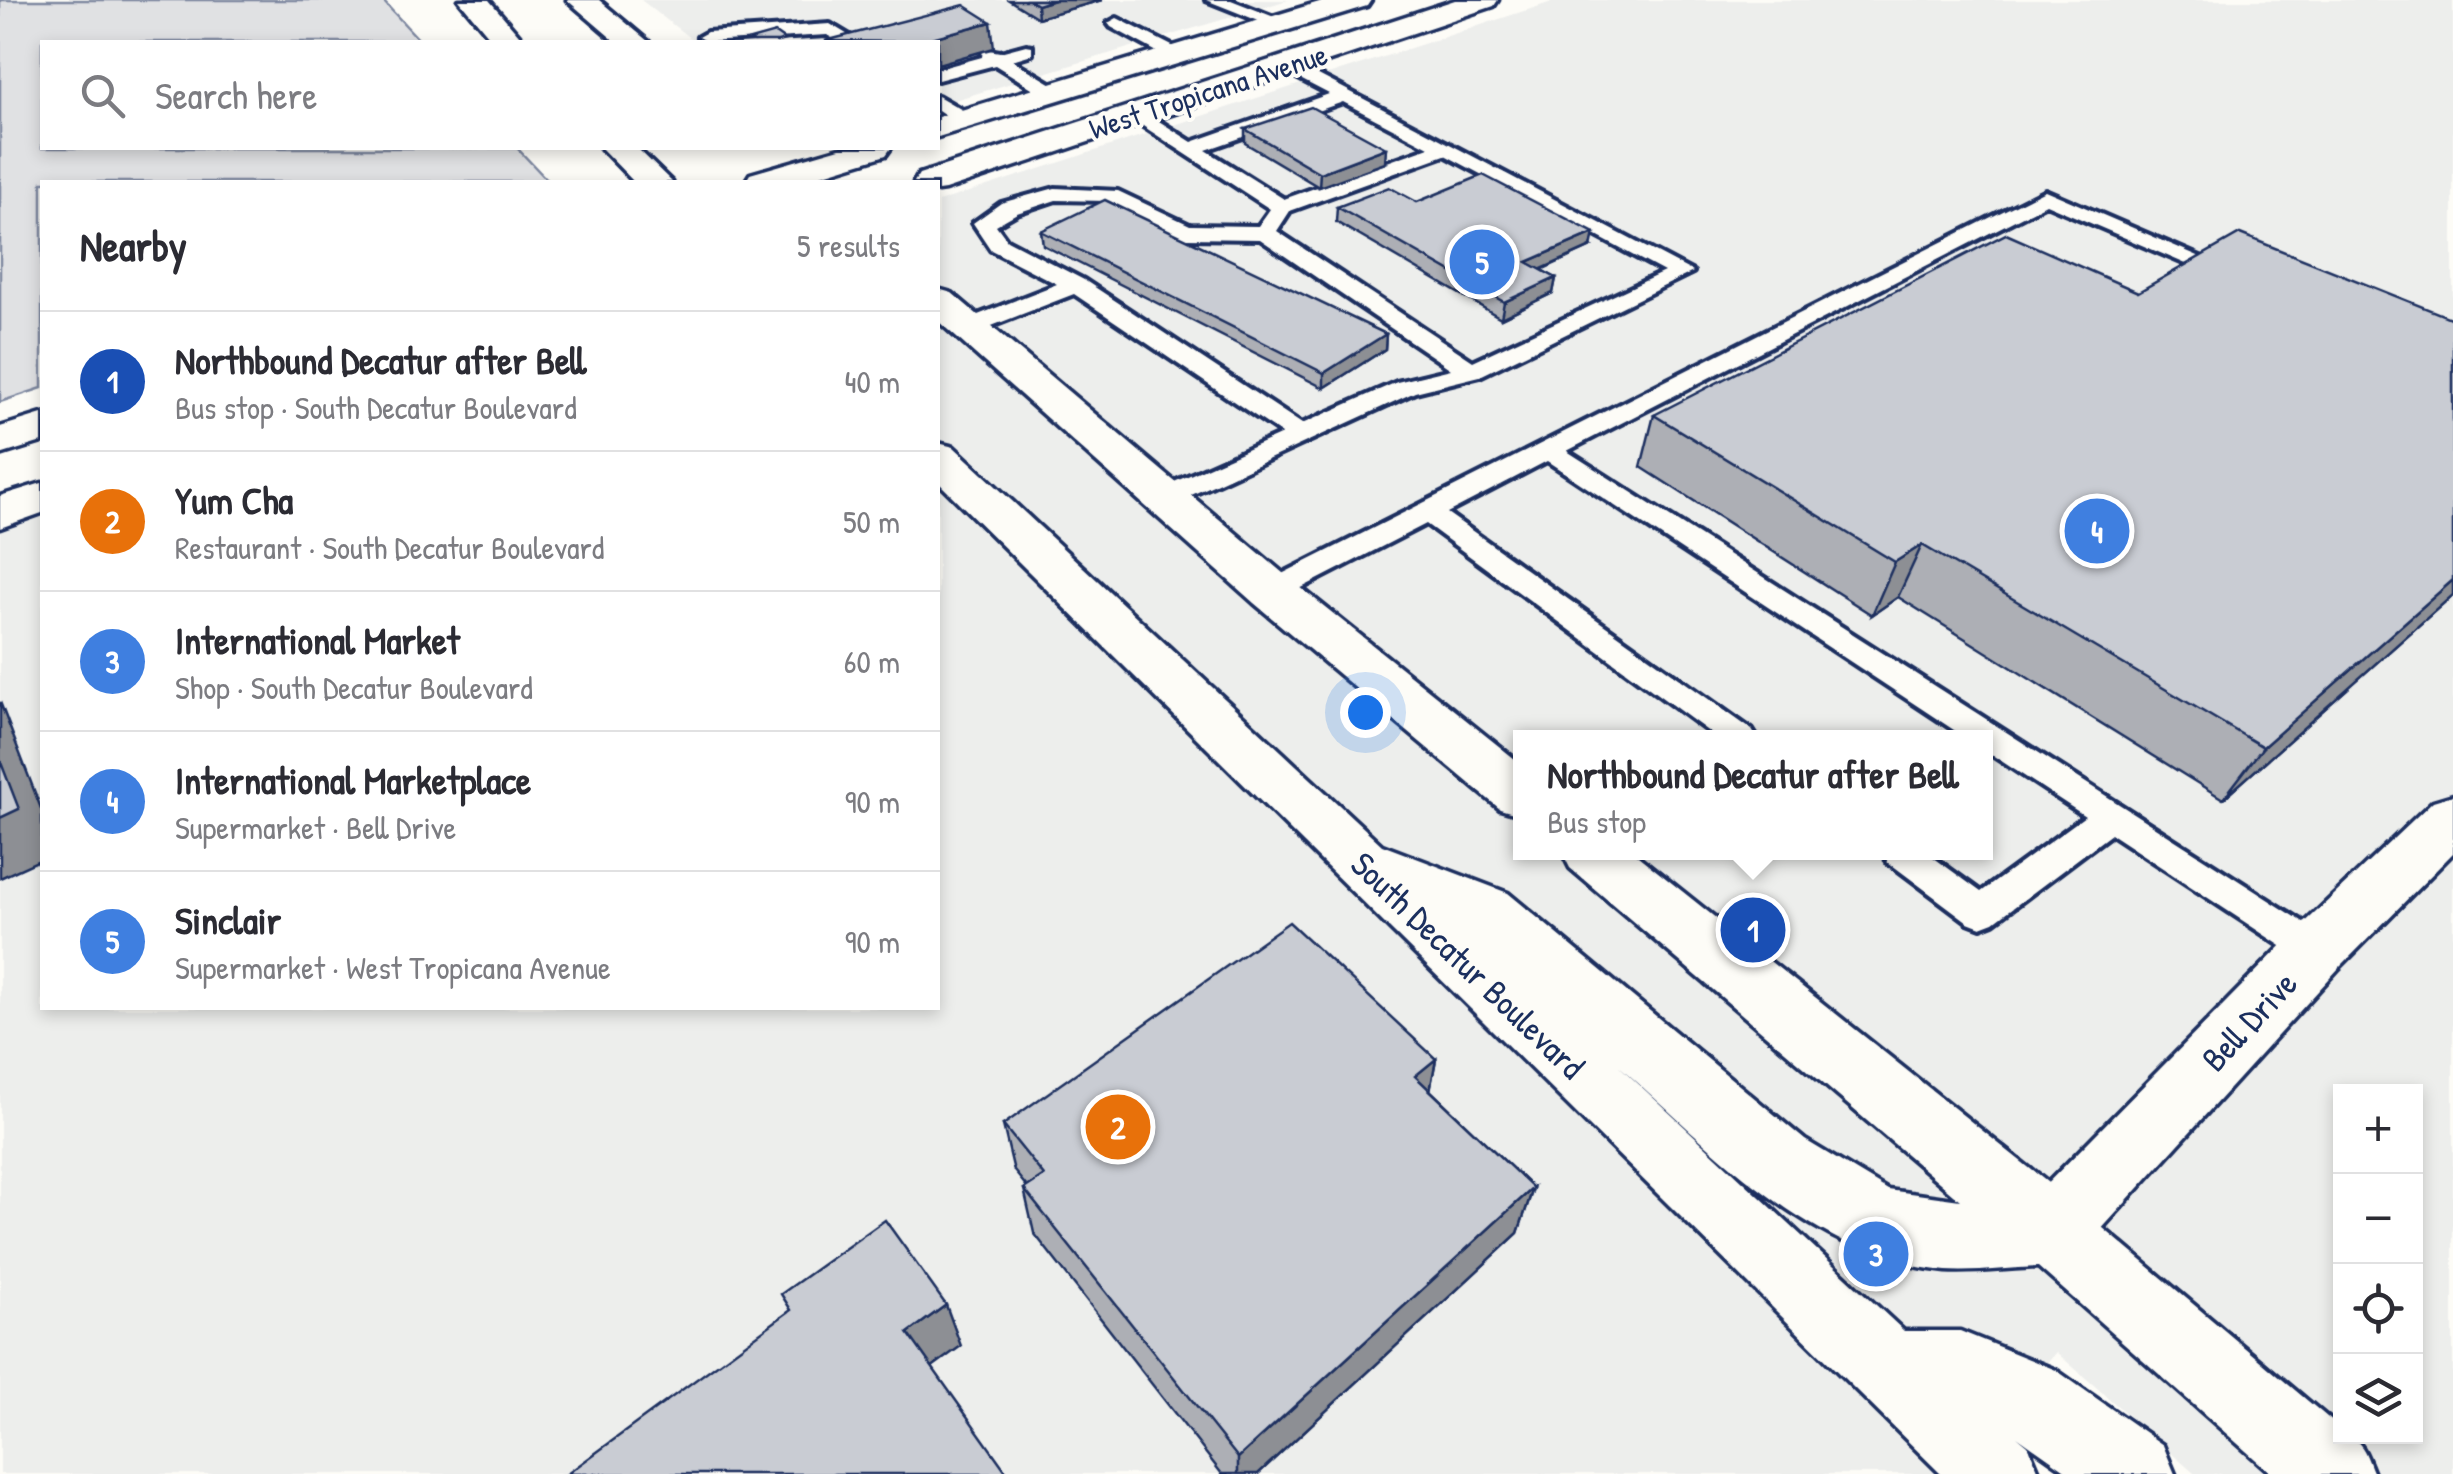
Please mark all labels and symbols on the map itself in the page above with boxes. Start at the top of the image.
street label: West Tropicana Avenue [1084,34,1332,148]
pin: 5 [1450,224,1514,300]
pin: 4 [2064,494,2130,568]
your location [1340,687,1391,738]
street label: South Decatur Boulevard [1341,841,1595,1089]
pin: 1 [1720,892,1786,968]
street label: Bell Drive [2191,961,2307,1081]
pin: 2 [1086,1090,1150,1164]
pin: 3 [1844,1216,1908,1292]

